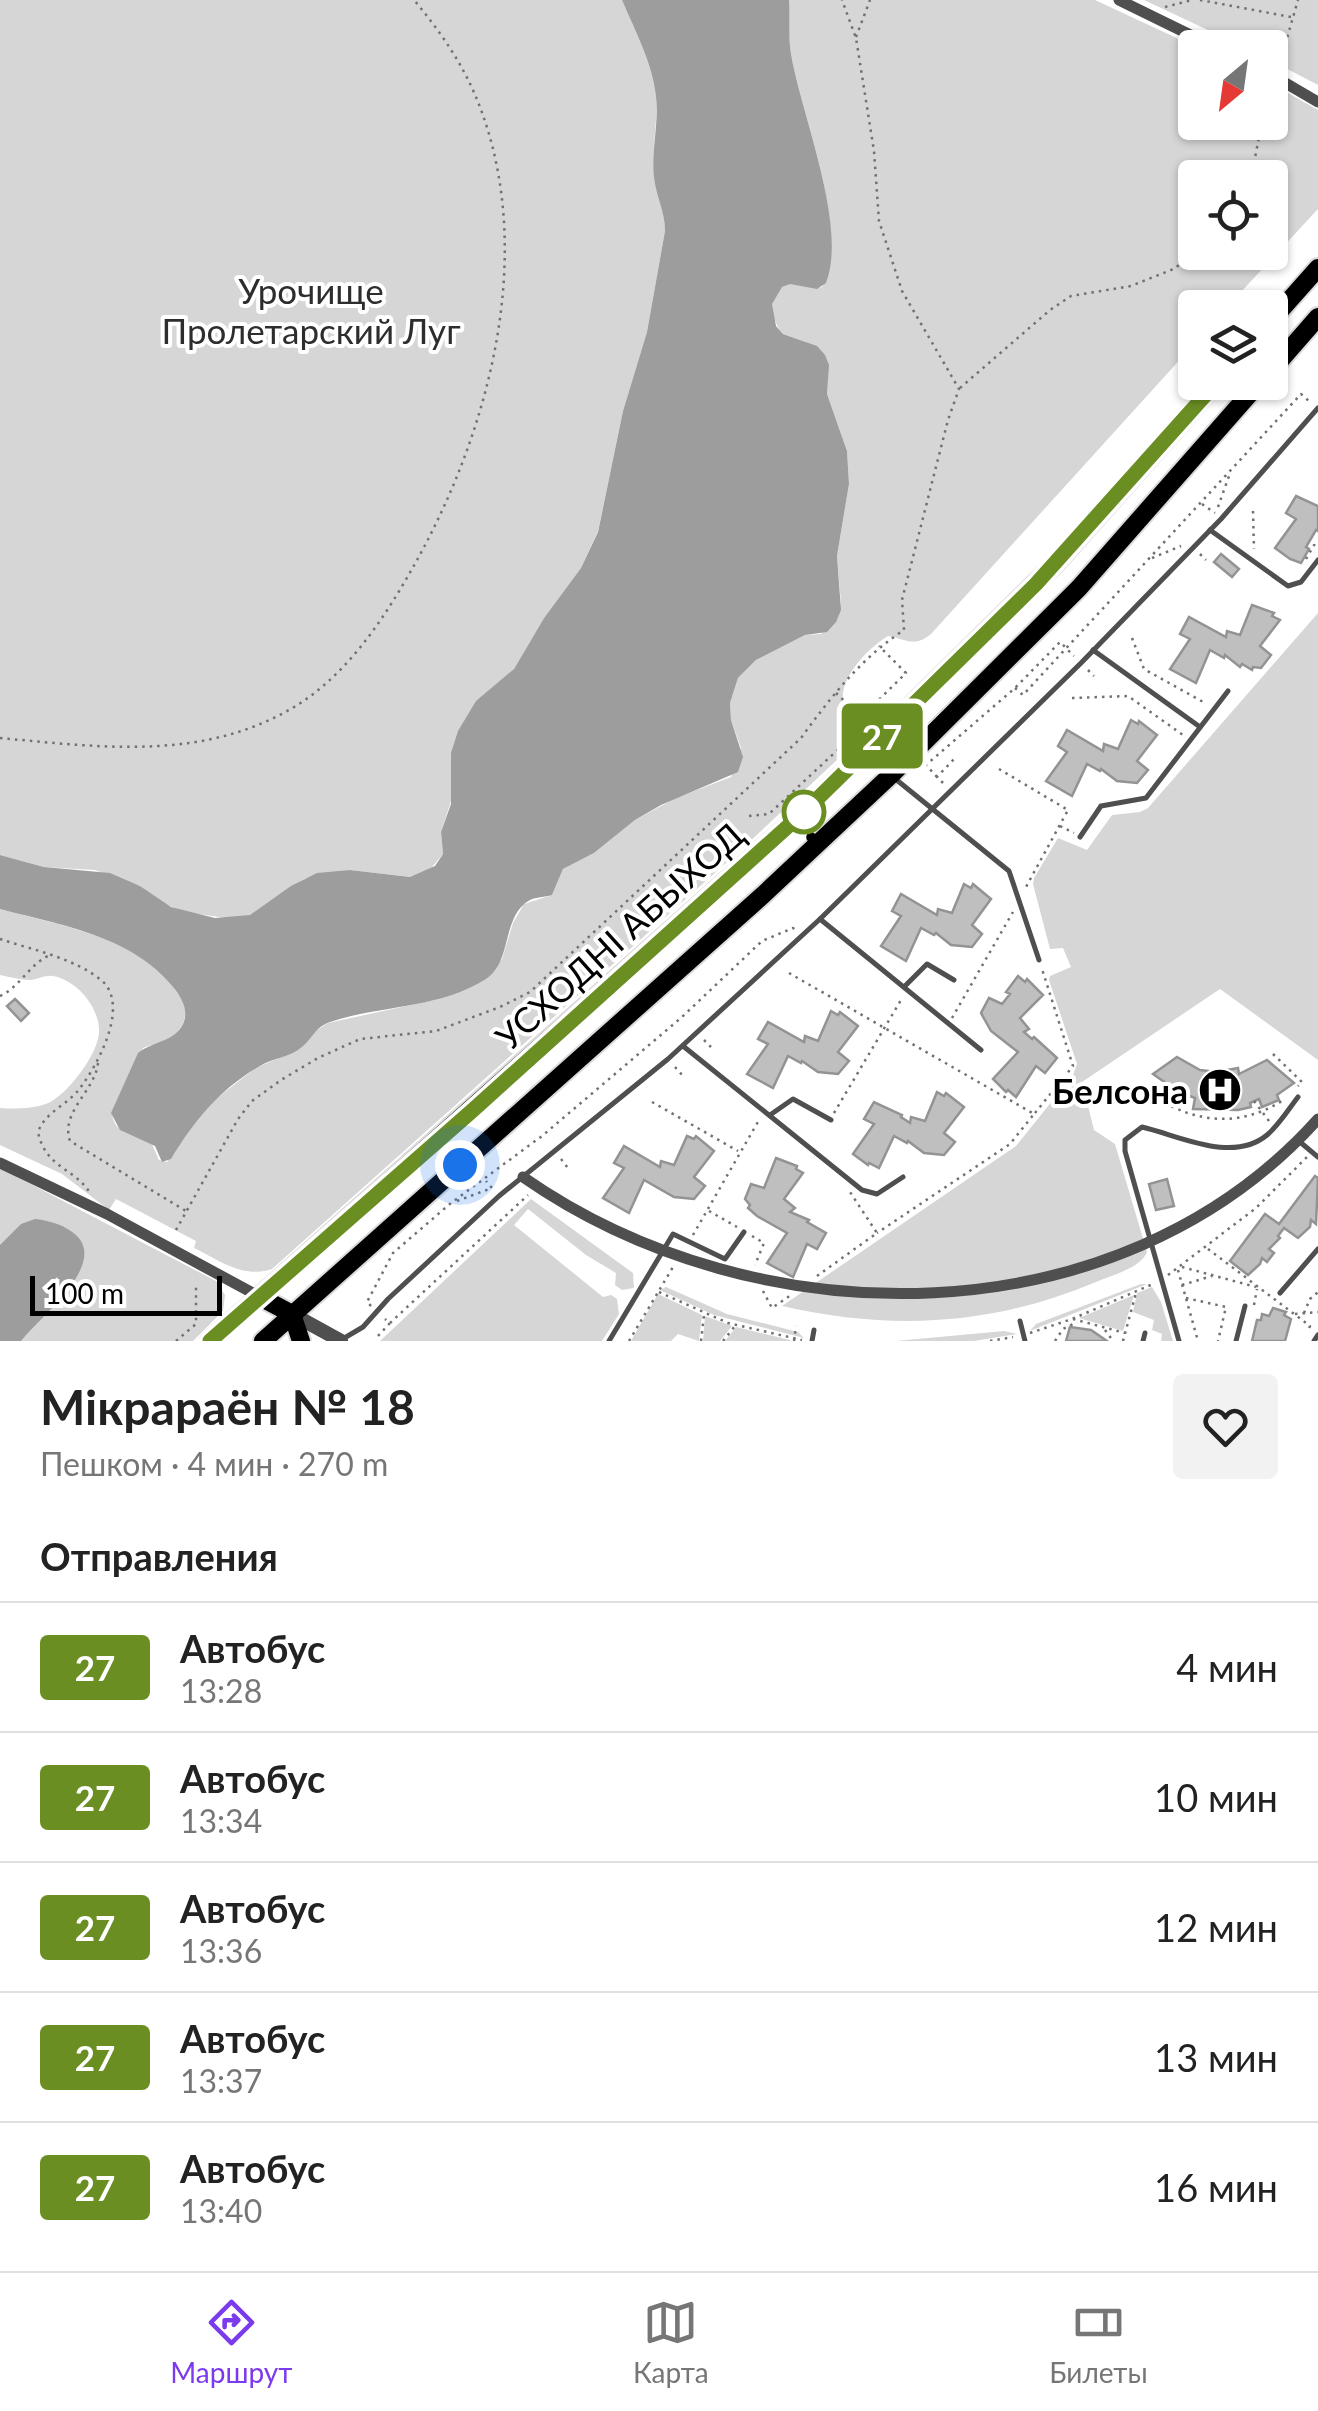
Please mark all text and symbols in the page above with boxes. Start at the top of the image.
north arrow [1178,30,1288,140]
map controls [1178,30,1288,400]
button: locate [1178,160,1288,270]
park label: Урочище Пролетарский Луг [161,269,461,351]
button: layers [1178,290,1288,400]
line badge: 27 [837,704,927,768]
text: 27 [862,715,902,757]
unlabelled marker [783,791,825,833]
street label: УСХОДНІ АБЫХОД [486,813,752,1057]
hospital icon: Белсона [1197,1067,1243,1113]
place label: Белсона [1052,1069,1188,1111]
your location [435,1140,485,1190]
scale bar [30,1271,222,1316]
text: 100 m [45,1276,124,1310]
button: heart [1173,1374,1278,1479]
text: Мікрараён № 18 [40,1378,415,1435]
text: Пешком · 4 мин · 270 m [40,1444,388,1483]
text: Отправления [40,1533,278,1579]
text: Автобус [180,1625,325,1671]
text: 4 мин [1176,1644,1278,1690]
text: 27 [75,1646,115,1688]
text: 13:28 [180,1671,262,1710]
text: Автобус [180,1755,325,1801]
text: 10 мин [1154,1774,1278,1820]
text: 27 [75,1776,115,1818]
text: 13:34 [180,1801,262,1840]
text: Автобус [180,1885,325,1931]
text: 12 мин [1154,1904,1278,1950]
text: 27 [75,1906,115,1948]
text: 13:36 [180,1931,262,1970]
text: Автобус [180,2015,325,2061]
text: 13 мин [1154,2034,1278,2080]
text: 27 [75,2036,115,2078]
text: 13:37 [180,2061,262,2100]
text: Автобус [180,2145,325,2191]
text: 16 мин [1154,2164,1278,2210]
text: 27 [75,2166,115,2208]
text: 13:40 [180,2191,262,2230]
tab: Маршрут [170,2295,292,2389]
tab: Карта [633,2295,709,2389]
tab: Билеты [1049,2295,1148,2389]

